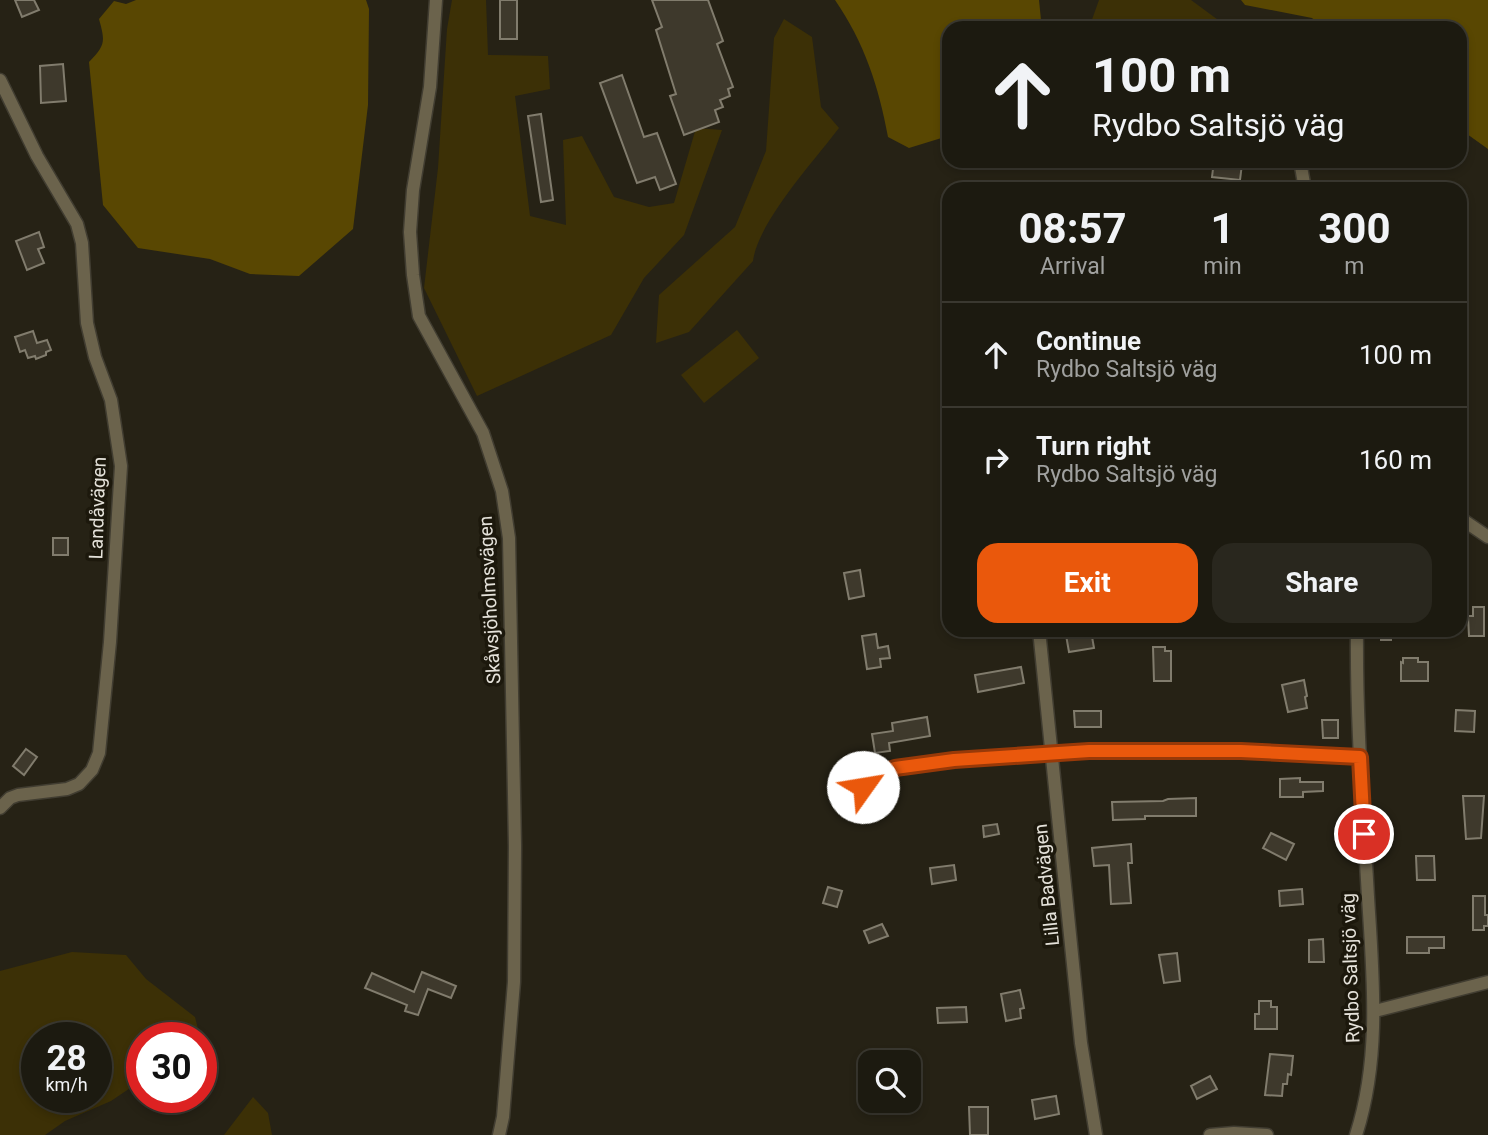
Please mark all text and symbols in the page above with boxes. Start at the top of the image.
text: 100 m [1092,47,1231,104]
icon: ahead [977,49,1068,140]
text: Rydbo Saltsjö väg [1092,106,1345,144]
text: 08:57 [1019,204,1127,253]
text: 1 [1210,204,1235,253]
text: 300 [1318,204,1391,253]
text: Arrival [1040,253,1105,280]
text: min [1203,253,1242,280]
text: m [1344,253,1364,280]
text: Continue [1036,326,1141,356]
icon: ahead [977,336,1015,374]
text: 100 m [1359,340,1432,370]
text: Rydbo Saltsjö väg [1036,356,1218,383]
text: Turn right [1036,431,1151,461]
icon: right [977,441,1015,479]
text: 160 m [1359,445,1432,475]
street label: Landåvägen [84,456,111,560]
text: Rydbo Saltsjö väg [1036,461,1218,488]
street label: Skåvsjöholmsvägen [474,515,505,685]
button: Exit [977,543,1198,623]
button: Share [1212,543,1432,623]
position arrow [826,750,900,824]
pin [1334,804,1394,864]
icon: arrive [1345,815,1383,853]
street label: Lilla Badvägen [1029,823,1064,947]
street label: Rydbo Saltsjö väg [1336,893,1365,1043]
speed limit sign: 30 [126,1022,217,1113]
text: 28 [46,1038,87,1079]
map controls [858,1050,921,1113]
button: search [858,1050,921,1113]
text: km/h [45,1074,88,1095]

